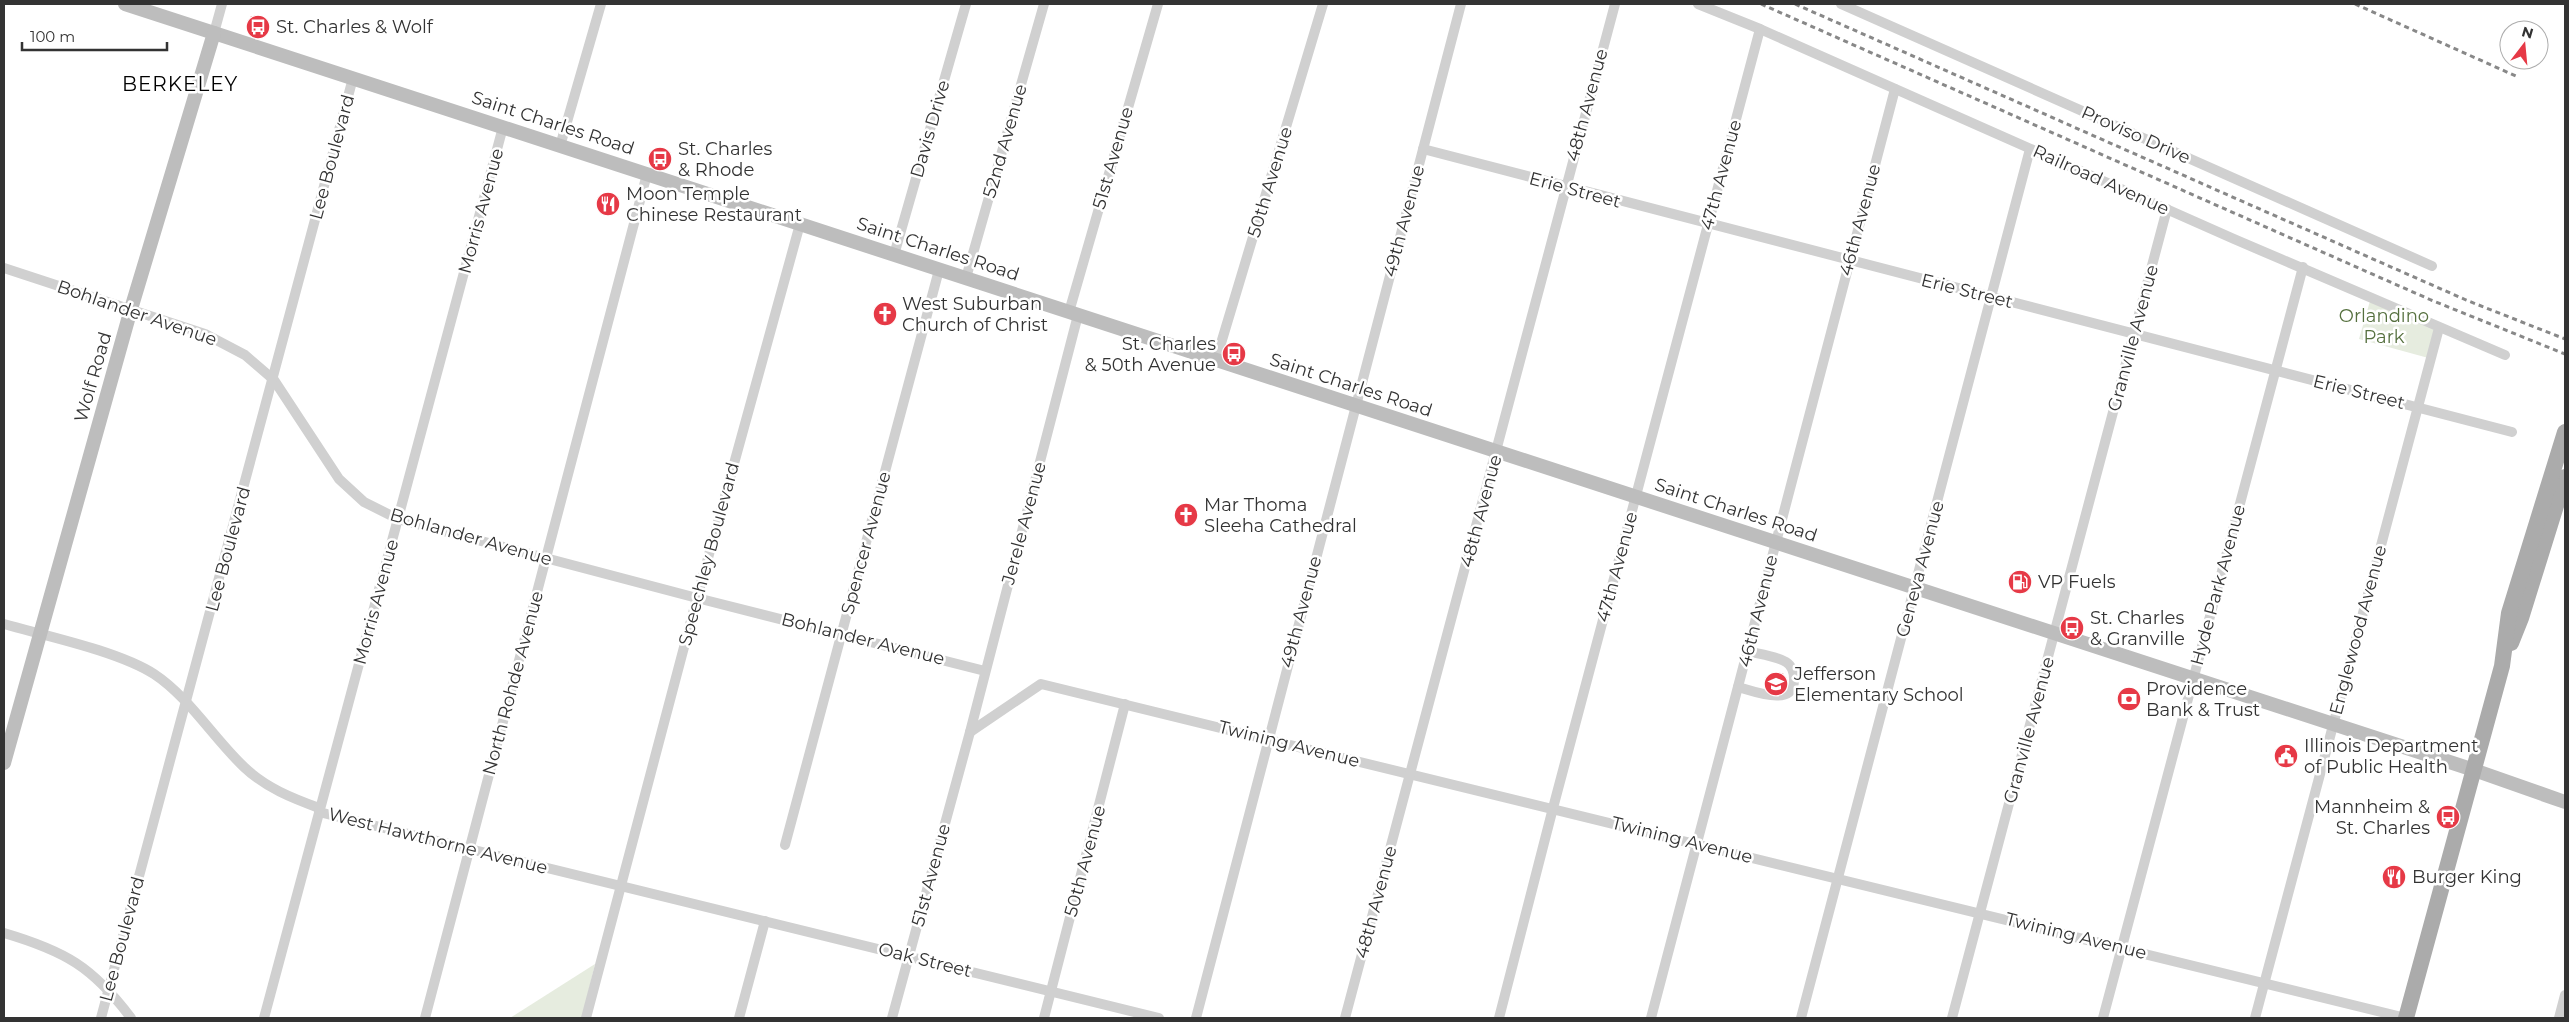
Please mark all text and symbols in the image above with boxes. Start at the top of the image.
bus stop icon: St. Charles & Wolf [245,14,271,40]
place label: St. Charles & Wolf [276,16,434,38]
scale bar [22,20,168,52]
north arrow [2499,20,2549,70]
text: N [2520,22,2536,43]
text: 100 m [30,27,75,46]
street label: 48th Avenue [1561,46,1613,164]
district label: BERKELEY [122,72,238,96]
street label: Davis Drive [906,78,954,180]
street label: 52nd Avenue [978,81,1032,200]
street label: Saint Charles Road [469,86,637,160]
street label: Lee Boulevard [305,92,359,222]
street label: Proviso Drive [2078,101,2194,169]
street label: 51st Avenue [1088,104,1138,212]
street label: 47th Avenue [1696,117,1746,233]
street label: 50th Avenue [1243,124,1297,240]
place label: St. Charles & Rhode [678,138,772,181]
street label: Railroad Avenue [2029,140,2173,220]
street label: Morris Avenue [454,146,508,276]
bus stop icon: St. Charles & Rhode [647,146,673,172]
street label: 46th Avenue [1834,161,1886,278]
street label: 49th Avenue [1378,162,1430,279]
street label: Erie Street [1527,167,1623,213]
place label: Moon Temple Chinese Restaurant [626,183,802,226]
restaurant icon: Moon Temple Chinese Restaurant [595,191,621,217]
street label: Saint Charles Road [854,212,1022,286]
street label: Granville Avenue [2103,262,2163,414]
street label: Erie Street [1919,269,2015,313]
street label: Bohlander Avenue [54,275,220,351]
place label: West Suburban Church of Christ [902,293,1048,336]
church icon: West Suburban Church of Christ [872,301,898,327]
park label: Orlandino Park [2339,305,2429,348]
street label: Wolf Road [70,329,116,425]
place label: St. Charles & 50th Avenue [1085,333,1216,376]
bus stop icon: St. Charles & 50th Avenue [1221,341,1247,367]
street label: Saint Charles Road [1267,348,1435,422]
street label: Erie Street [2311,370,2407,414]
street label: 48th Avenue [1455,452,1507,570]
street label: Jerele Avenue [997,459,1051,588]
street label: Speechley Boulevard [674,460,744,648]
street label: Spencer Avenue [836,469,896,617]
street label: Saint Charles Road [1652,473,1820,547]
street label: Lee Boulevard [201,484,255,614]
place label: Mar Thoma Sleeha Cathedral [1204,494,1357,537]
street label: Geneva Avenue [1891,498,1949,640]
church icon: Mar Thoma Sleeha Cathedral [1173,502,1199,528]
street label: Hyde Park Avenue [2186,502,2250,668]
street label: Bohlander Avenue [387,503,555,571]
street label: 47th Avenue [1592,509,1642,625]
street label: Morris Avenue [349,537,403,667]
street label: Englewood Avenue [2325,542,2391,717]
street label: 46th Avenue [1733,552,1783,669]
street label: 49th Avenue [1275,553,1327,670]
fuel station icon: VP Fuels [2007,569,2033,595]
place label: VP Fuels [2038,571,2116,593]
street label: North Rohde Avenue [478,588,548,778]
place label: St. Charles & Granville [2090,607,2185,650]
street label: Bohlander Avenue [779,608,947,670]
bus stop icon: St. Charles & Granville [2059,615,2085,641]
street label: Granville Avenue [1999,654,2059,806]
place label: Jefferson Elementary School [1793,663,1964,706]
school or university icon: Jefferson Elementary School [1763,671,1789,697]
place label: Providence Bank & Trust [2146,678,2260,721]
bank icon: Providence Bank & Trust [2116,686,2142,712]
street label: Twining Avenue [1216,716,1362,772]
place label: Illinois Department of Public Health [2304,735,2479,778]
public building icon: Illinois Department of Public Health [2273,743,2299,769]
place label: Mannheim & St. Charles [2314,796,2430,839]
street label: West Hawthorne Avenue [326,803,550,879]
street label: 50th Avenue [1060,803,1110,919]
bus stop icon: Mannheim & St. Charles [2435,804,2461,830]
street label: Twining Avenue [1609,812,1755,868]
street label: 51st Avenue [907,821,955,929]
street label: 48th Avenue [1350,843,1402,961]
restaurant icon: Burger King [2381,864,2407,890]
place label: Burger King [2412,866,2522,888]
street label: Lee Boulevard [95,874,149,1004]
street label: Twining Avenue [2003,908,2149,964]
street label: Oak Street [876,938,974,982]

